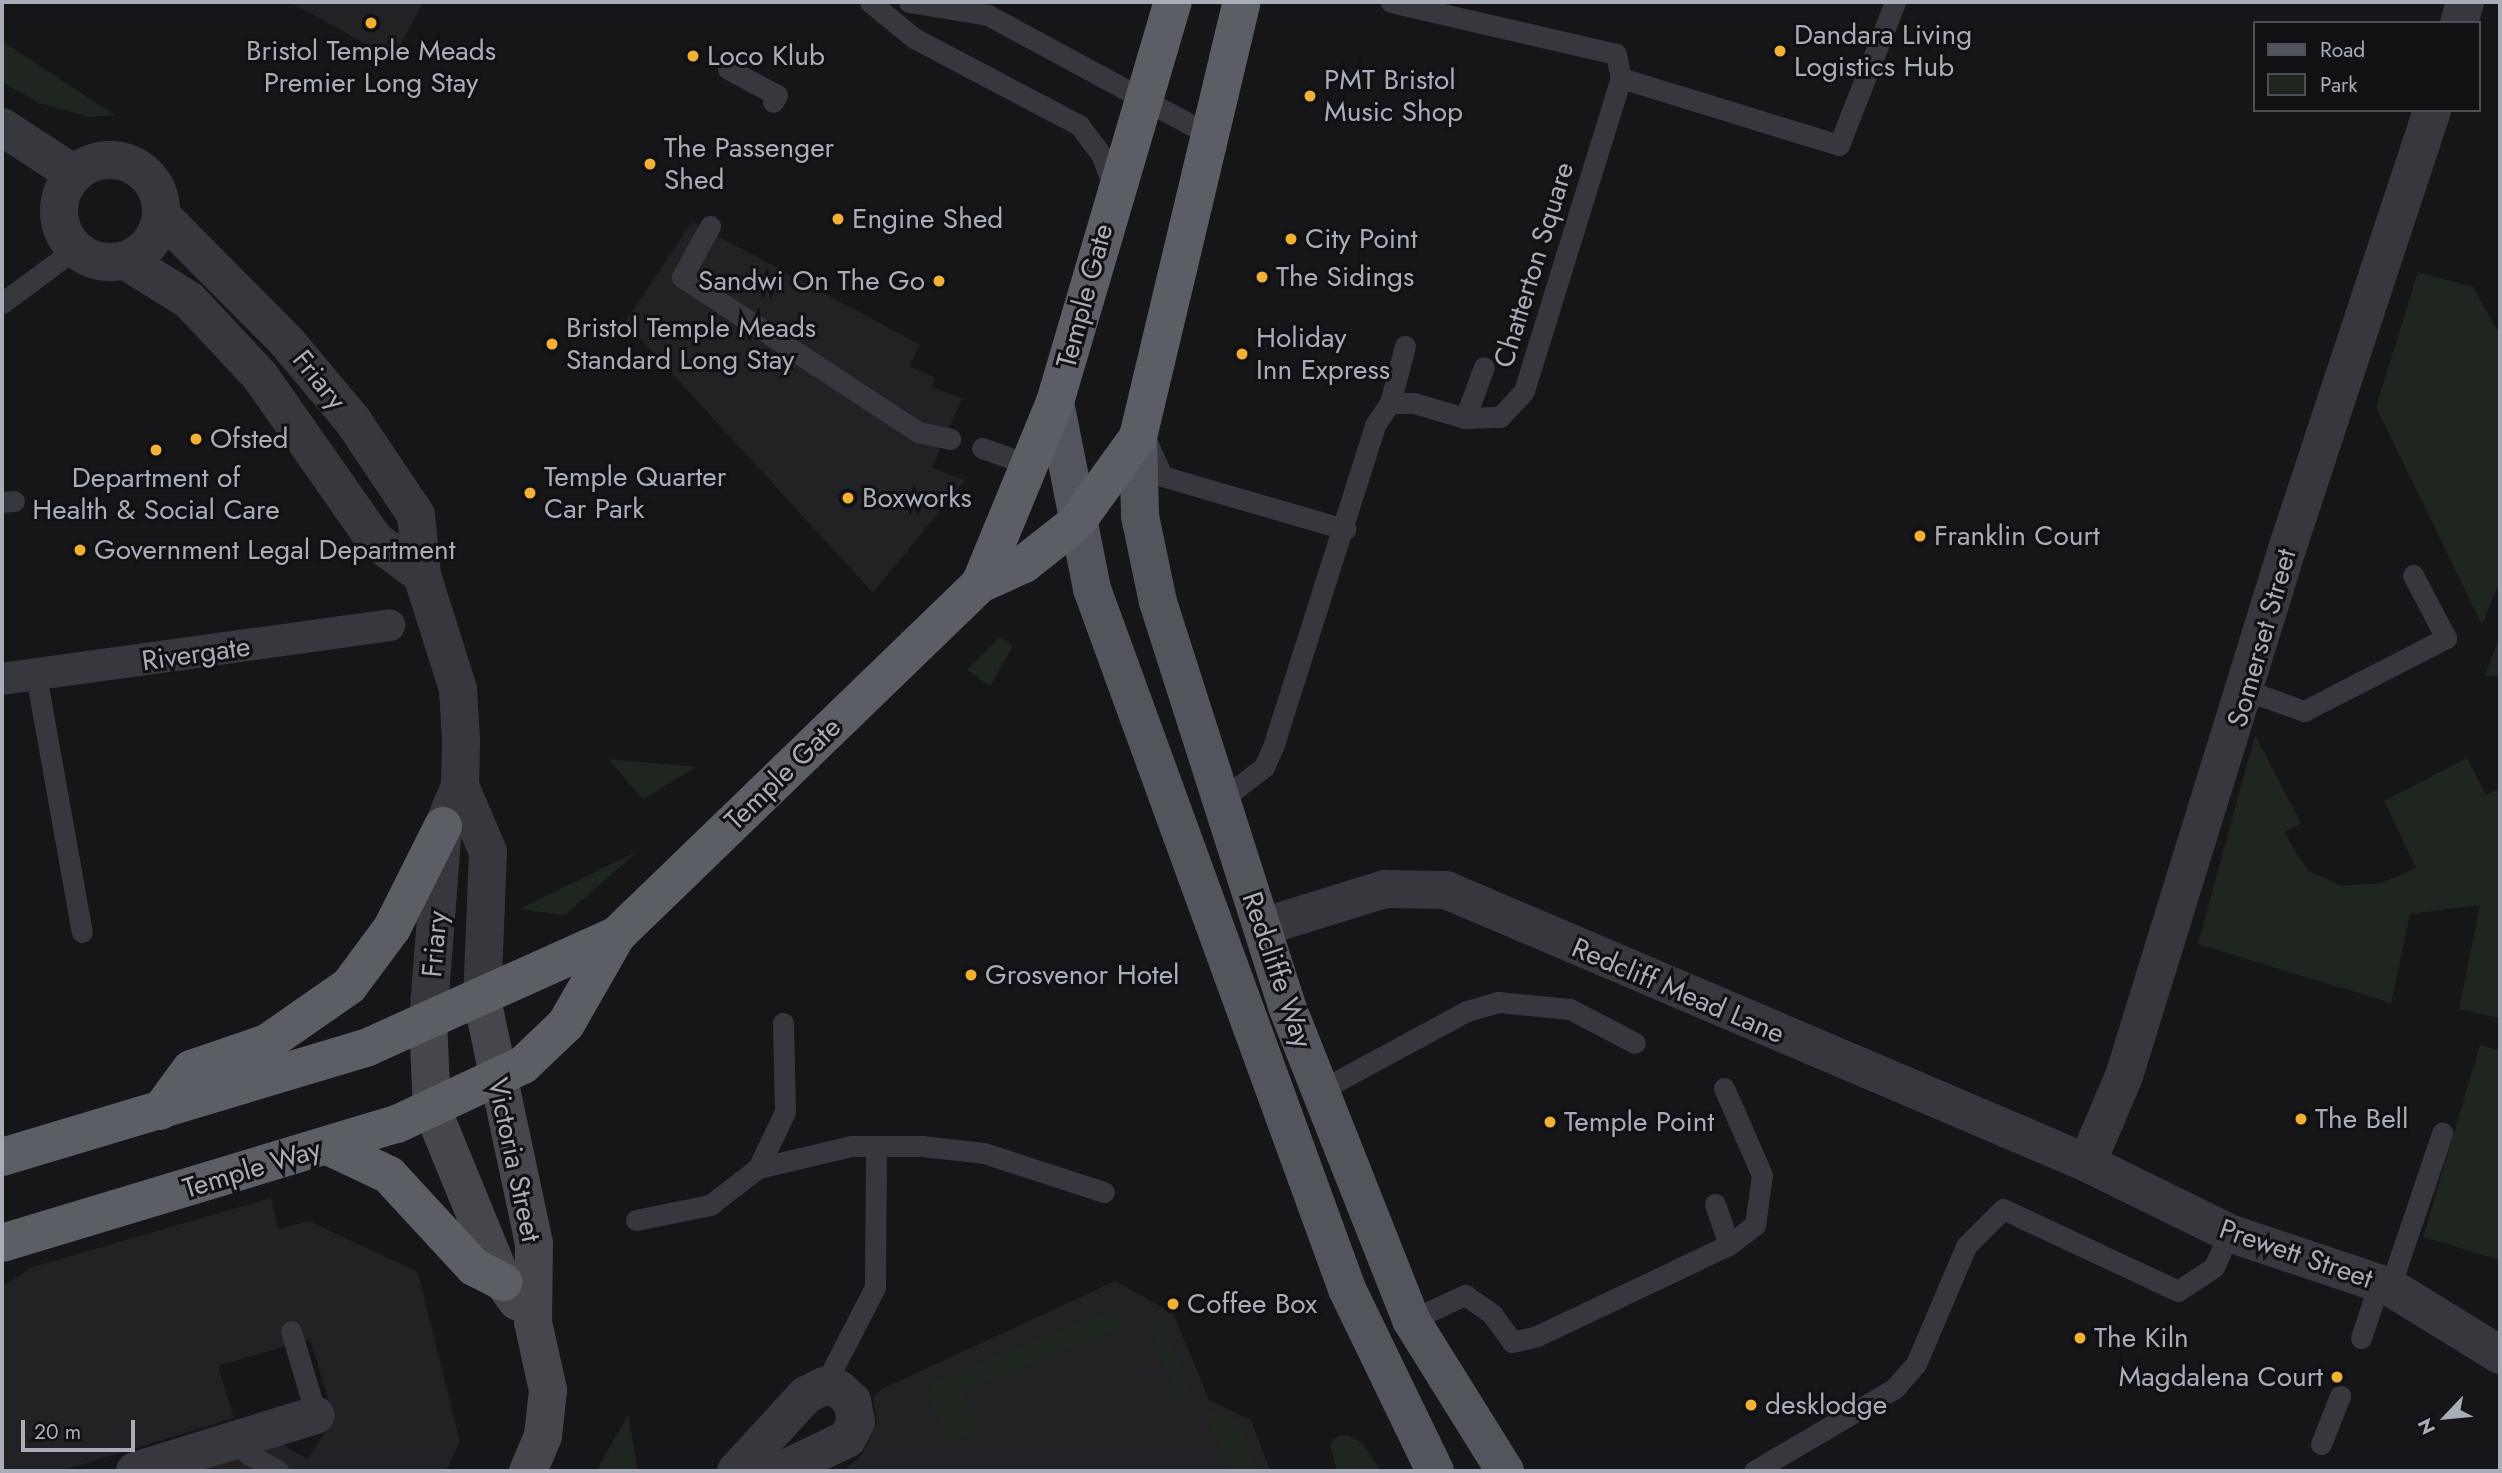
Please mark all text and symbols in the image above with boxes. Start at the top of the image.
marker: Bristol Temple Meads Premier Long Stay [363,15,379,31]
place label: Dandara Living Logistics Hub [1794,18,1972,84]
legend [2254,21,2481,112]
place label: Bristol Temple Meads Premier Long Stay [246,34,496,100]
text: Road [2320,35,2365,65]
place label: Loco Klub [707,39,825,73]
marker: Dandara Living Logistics Hub [1772,43,1788,59]
marker: Loco Klub [685,48,701,64]
place label: PMT Bristol Music Shop [1324,63,1463,129]
text: Park [2320,70,2357,100]
marker: PMT Bristol Music Shop [1302,88,1318,104]
place label: The Passenger Shed [664,131,834,197]
marker: The Passenger Shed [642,156,658,172]
street label: Chatterton Square [1487,158,1581,372]
place label: Engine Shed [852,202,1003,236]
marker: Engine Shed [830,211,846,227]
street label: Temple Gate [1050,220,1120,372]
place label: City Point [1305,222,1417,256]
marker: City Point [1283,231,1299,247]
place label: The Sidings [1276,260,1414,294]
place label: Sandwi On The Go [698,264,925,298]
marker: The Sidings [1254,269,1270,285]
marker: Sandwi On The Go [931,273,947,289]
place label: Bristol Temple Meads Standard Long Stay [566,311,816,377]
place label: Holiday Inn Express [1256,321,1390,387]
marker: Bristol Temple Meads Standard Long Stay [544,336,560,352]
street label: Friary [285,344,353,416]
marker: Holiday Inn Express [1234,346,1250,362]
place label: Ofsted [210,422,289,456]
marker: Ofsted [188,431,204,447]
marker: Department of Health & Social Care [148,442,164,458]
place label: Temple Quarter Car Park [544,460,726,526]
place label: Department of Health & Social Care [32,461,280,527]
place label: Boxworks [862,481,972,515]
marker: Temple Quarter Car Park [522,485,538,501]
marker: Boxworks [840,490,856,506]
place label: Franklin Court [1934,519,2100,553]
marker: Franklin Court [1912,528,1928,544]
place label: Government Legal Department [94,533,455,567]
marker: Government Legal Department [72,542,88,558]
street label: Somerset Street [2220,545,2304,731]
street label: Rivergate [140,630,252,678]
street label: Temple Gate [718,711,848,837]
street label: Redcliffe Way [1235,888,1319,1052]
street label: Friary [415,909,455,979]
street label: Redcliff Mead Lane [1567,931,1789,1051]
place label: Grosvenor Hotel [985,958,1180,992]
marker: Grosvenor Hotel [963,967,979,983]
street label: Victoria Street [480,1075,548,1245]
place label: The Bell [2315,1102,2408,1136]
place label: Temple Point [1564,1105,1714,1139]
marker: The Bell [2293,1111,2309,1127]
marker: Temple Point [1542,1114,1558,1130]
street label: Temple Way [179,1132,325,1206]
street label: Prewett Street [2215,1212,2377,1296]
place label: Coffee Box [1187,1287,1317,1321]
marker: Coffee Box [1165,1296,1181,1312]
place label: The Kiln [2094,1321,2189,1355]
marker: The Kiln [2072,1330,2088,1346]
place label: Magdalena Court [2119,1360,2323,1394]
marker: Magdalena Court [2329,1369,2345,1385]
north arrow [2411,1382,2481,1452]
place label: desklodge [1765,1388,1887,1422]
marker: desklodge [1743,1397,1759,1413]
scale bar [24,1406,138,1450]
text: N [2411,1414,2442,1439]
text: 20 m [34,1417,81,1447]

